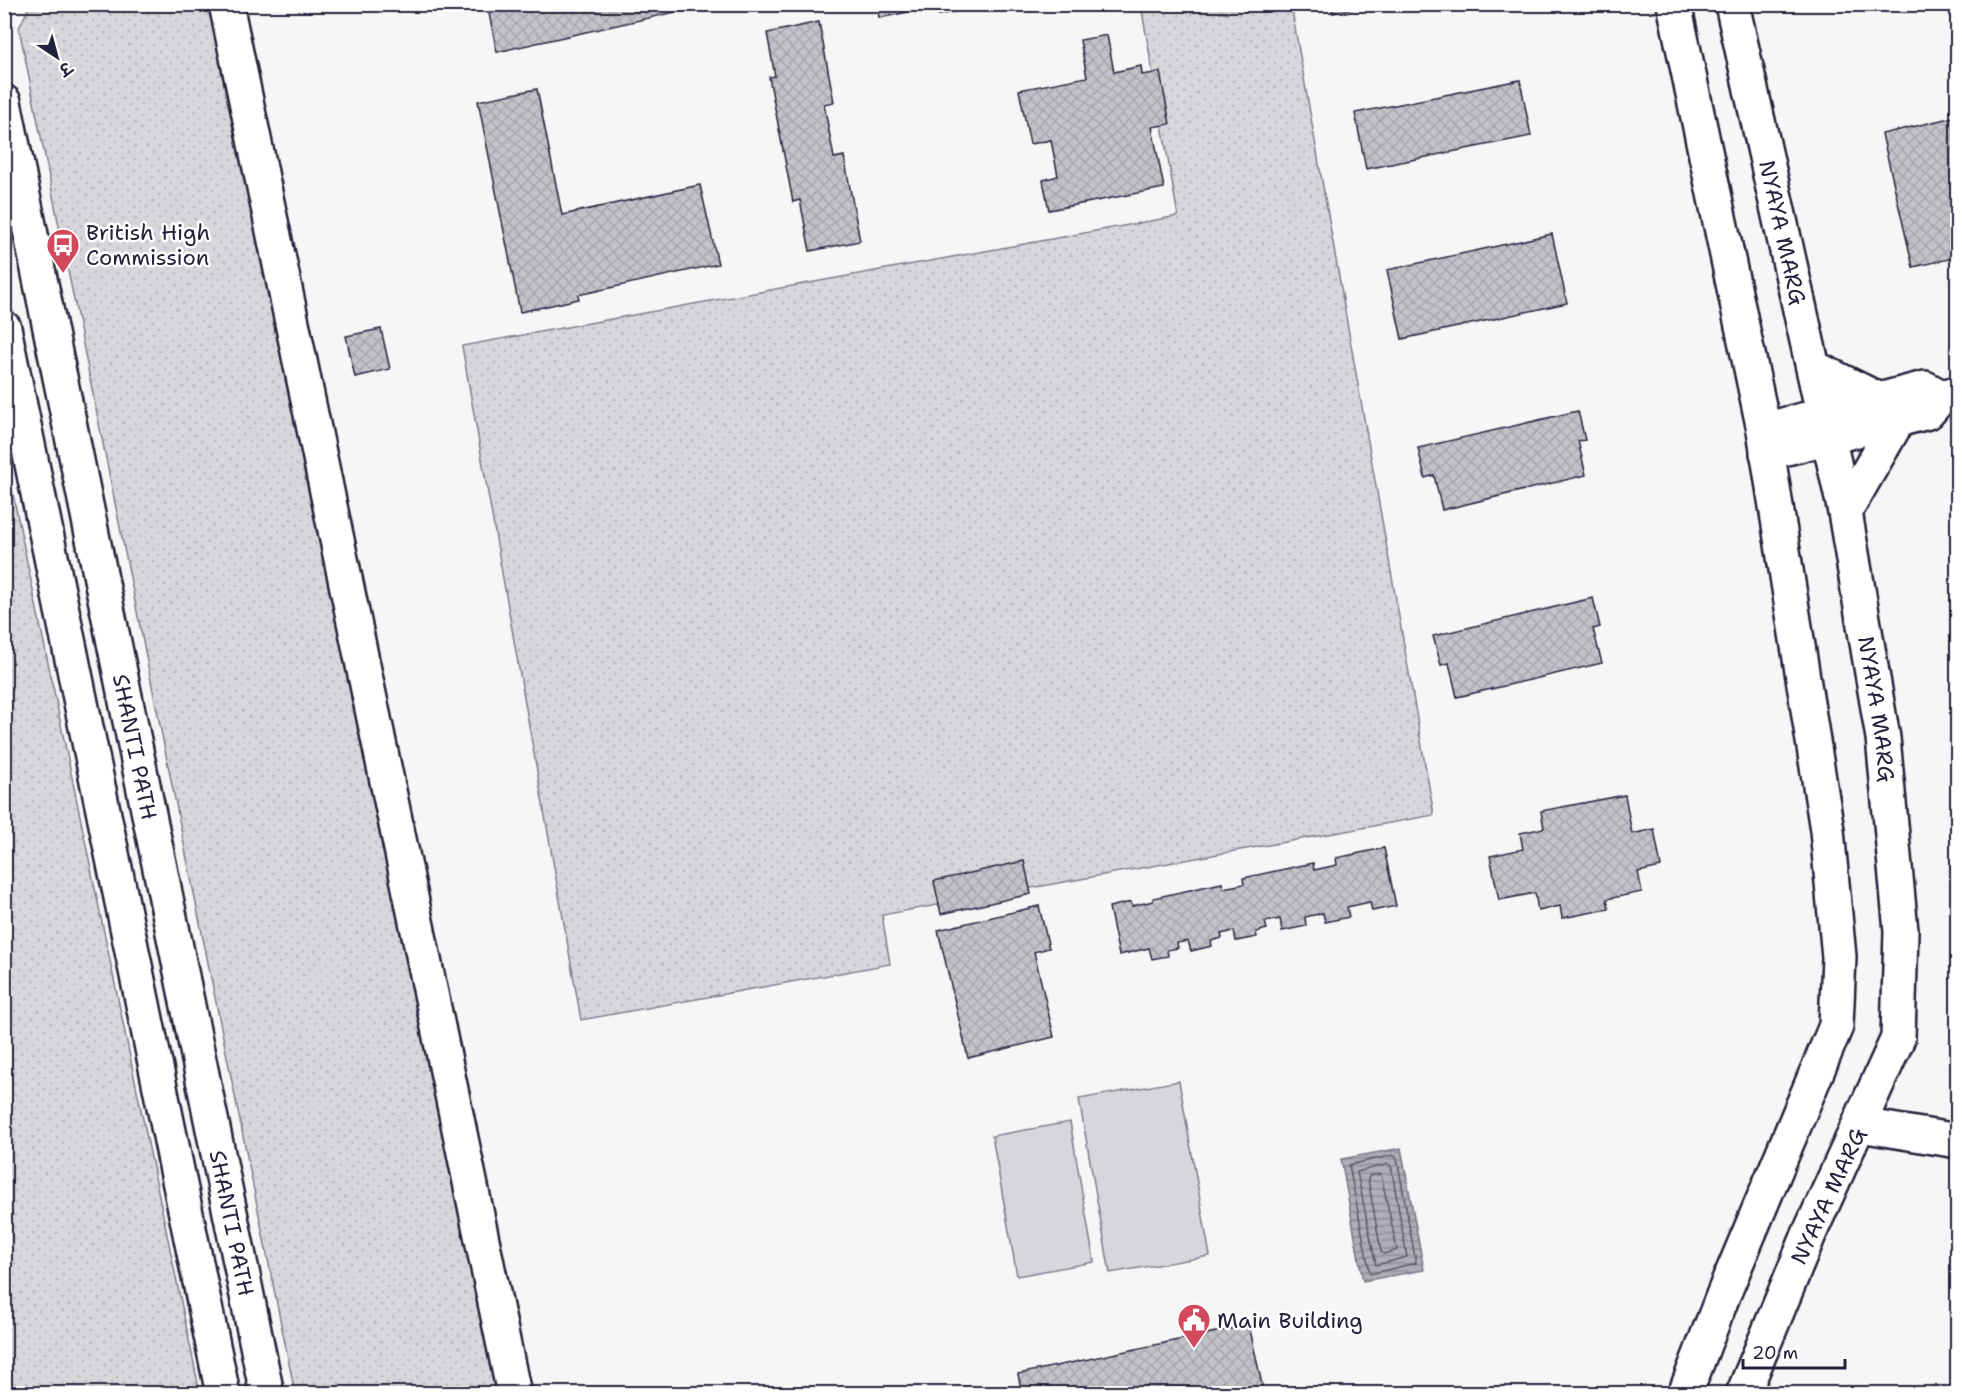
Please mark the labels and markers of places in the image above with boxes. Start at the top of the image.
place label: British High Commission [86,218,210,272]
bus stop icon: British High Commission [45,227,81,274]
public building icon: Main Building [1176,1302,1212,1349]
place label: Main Building [1217,1306,1363,1335]

